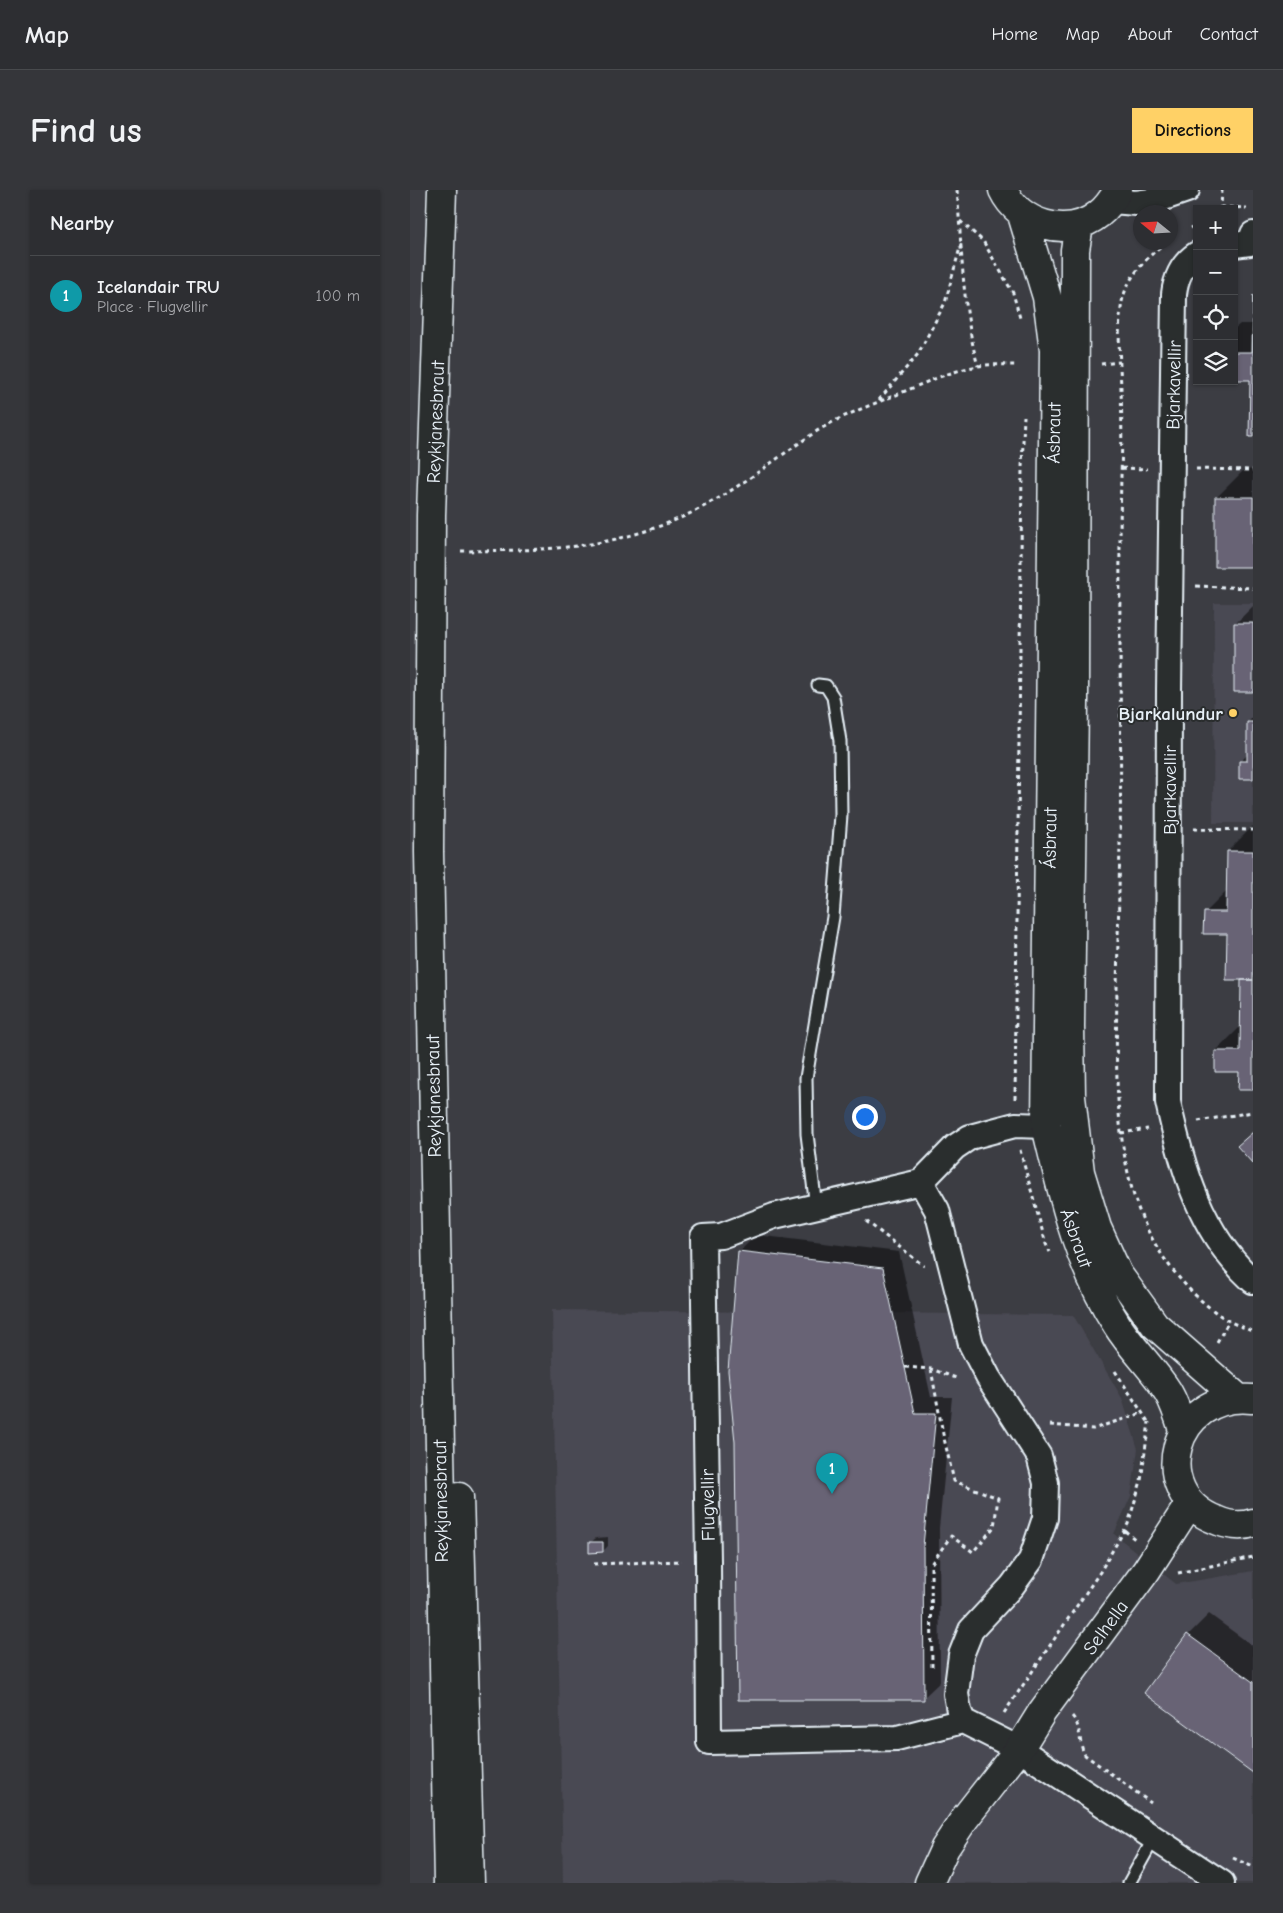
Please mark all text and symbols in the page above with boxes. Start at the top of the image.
text: Map [25,21,69,49]
text: Home [991,24,1038,45]
text: Map [1066,24,1100,45]
text: About [1128,24,1172,45]
text: Contact [1200,24,1258,45]
button: Directions [1132,108,1253,153]
text: Find us [30,110,142,151]
north arrow [1133,205,1178,250]
map controls [1193,205,1238,385]
button: + [1193,205,1238,250]
text: Nearby [50,211,114,235]
button: − [1193,250,1238,295]
text: Icelandair TRU [97,276,220,298]
text: 1 [63,287,69,305]
text: 100 m [316,287,360,305]
button: locate [1193,295,1238,340]
text: Place · Flugvellir [97,298,208,316]
street label: Bjarkavellir [1162,340,1186,430]
button: layers [1193,340,1238,385]
street label: Reykjanesbraut [423,360,449,484]
street label: Ásbraut [1042,402,1066,464]
place label: Bjarkalundur [1118,703,1223,725]
marker: Bjarkalundur [1227,707,1239,719]
street label: Bjarkavellir [1159,745,1181,835]
street label: Ásbraut [1038,807,1062,869]
street label: Reykjanesbraut [422,1034,446,1158]
your location [852,1104,878,1130]
street label: Ásbraut [1055,1206,1097,1271]
street label: Reykjanesbraut [429,1439,453,1563]
pin: 1 [816,1453,848,1494]
street label: Flugvellir [696,1468,720,1541]
street label: Selhella [1079,1596,1133,1659]

